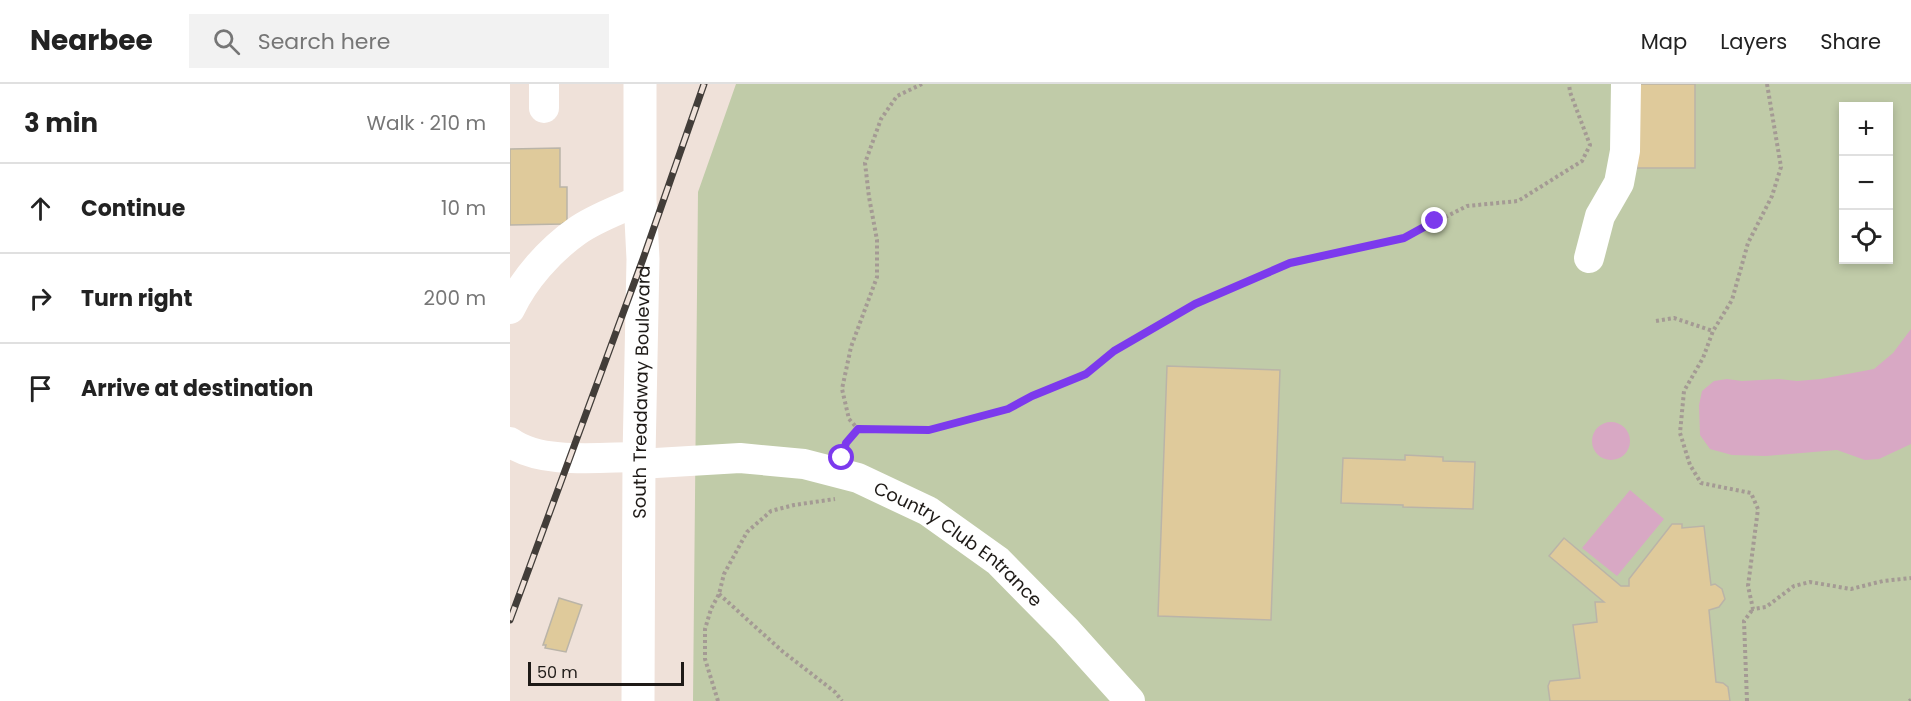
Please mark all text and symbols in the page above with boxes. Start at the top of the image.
search box [189,14,609,68]
text: Nearbee [30,21,153,60]
icon: search [210,25,243,58]
text: Search here [258,26,390,57]
text: Map [1641,27,1687,56]
text: Layers [1720,27,1787,56]
text: Share [1820,27,1881,56]
map controls [1839,102,1893,264]
button: + [1839,102,1893,156]
text: 3 min [24,105,98,141]
text: Walk · 210 m [366,109,486,137]
button: − [1839,156,1893,210]
icon: ahead [24,192,57,225]
text: Continue [81,193,185,224]
text: 10 m [441,194,486,222]
route end [1421,207,1447,233]
button: locate [1839,210,1893,264]
street label: South Treadaway Boulevard [626,265,655,519]
icon: right [24,282,57,315]
text: Turn right [81,283,192,314]
text: 200 m [423,284,486,312]
icon: arrive [24,372,57,405]
text: Arrive at destination [81,373,313,404]
route start [828,444,854,470]
street label: Country Club Entrance [870,475,1048,612]
scale bar [528,659,684,686]
text: 50 m [537,661,578,684]

